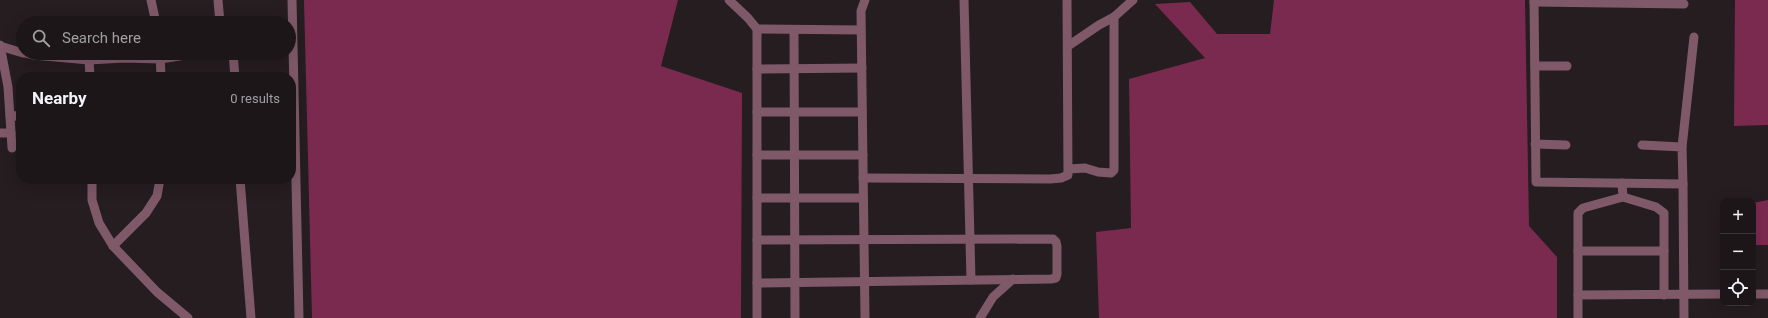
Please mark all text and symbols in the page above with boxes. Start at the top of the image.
search box [16,16,296,60]
icon: search [30,27,52,49]
text: Search here [62,29,141,47]
text: Nearby [32,88,87,108]
text: 0 results [230,91,280,106]
map controls [1720,198,1756,306]
button: + [1720,198,1756,234]
button: − [1720,234,1756,270]
button: locate [1720,270,1756,306]

